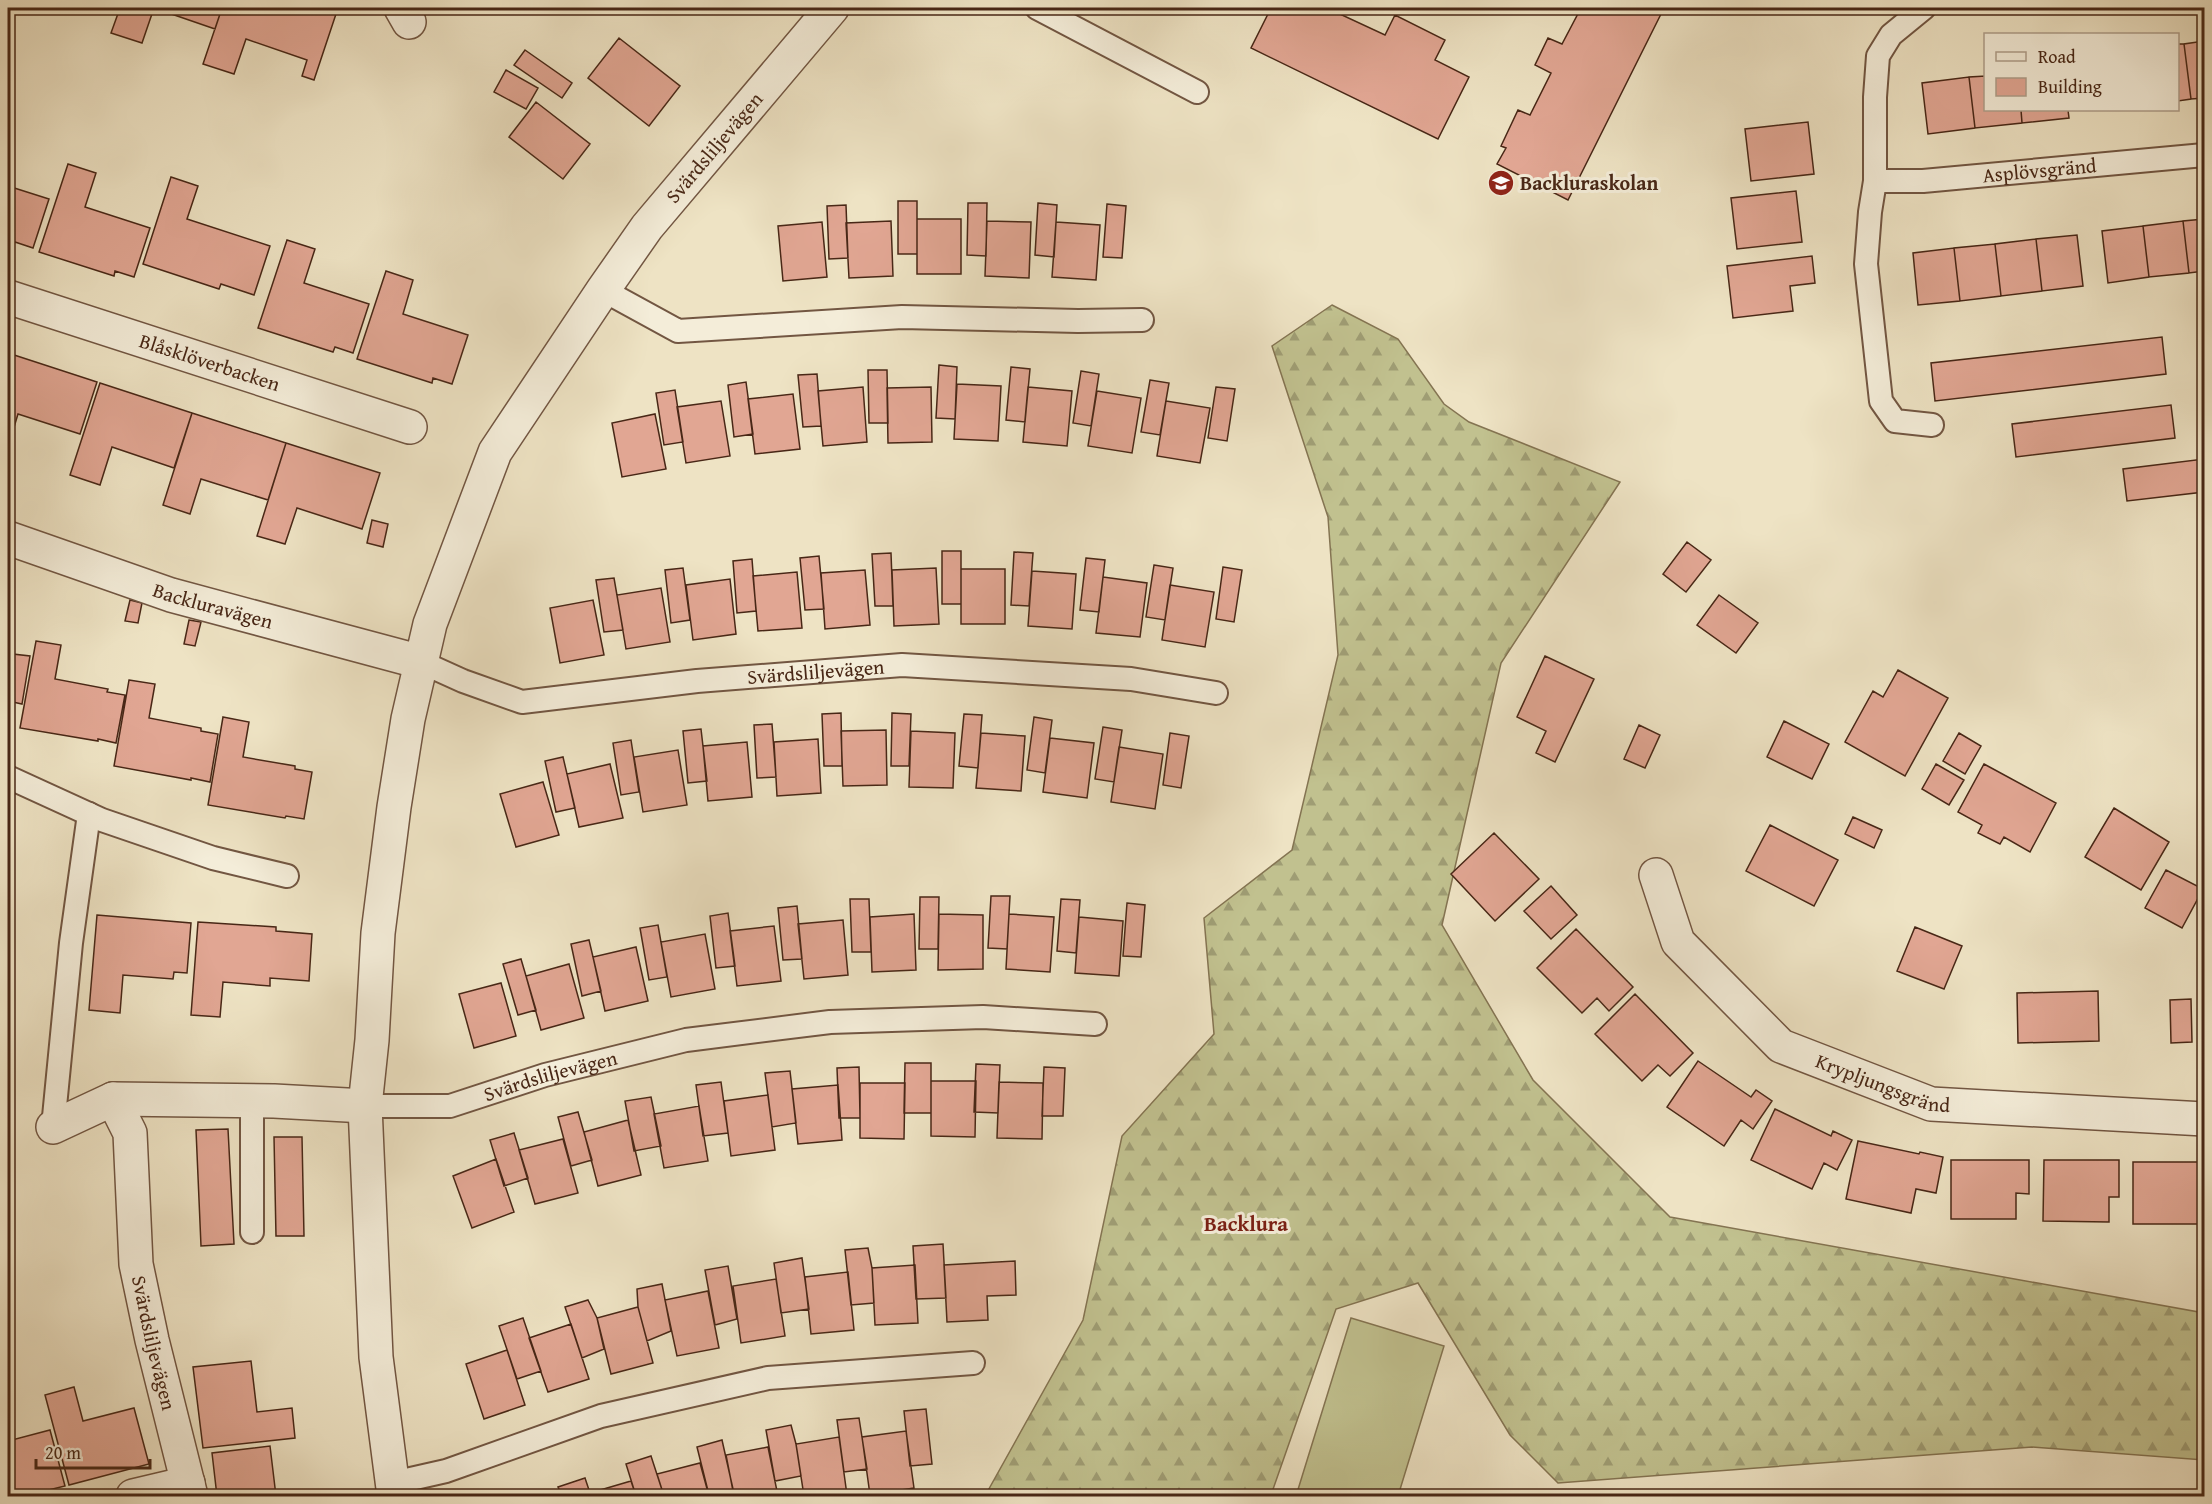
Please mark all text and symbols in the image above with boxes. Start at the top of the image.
legend [1984,33,2179,111]
text: Road [2038,43,2076,70]
text: Building [2038,73,2102,100]
street label: Svärdsliljevägen [658,85,769,209]
street label: Asplövsgränd [1981,150,2098,189]
school or university icon: Backluraskolan [1486,168,1516,198]
place label: Backluraskolan [1520,168,1658,197]
street label: Blåsklöverbacken [136,325,284,398]
street label: Backluravägen [149,575,276,636]
street label: Svärdsliljevägen [746,651,885,691]
street label: Svärdsliljevägen [480,1043,620,1108]
street label: Krypljungsgränd [1812,1046,1951,1119]
district label: Backlura [1204,1208,1288,1239]
street label: Svärdsliljevägen [125,1273,184,1413]
scale bar [36,1432,150,1470]
text: 20 m [45,1439,81,1466]

